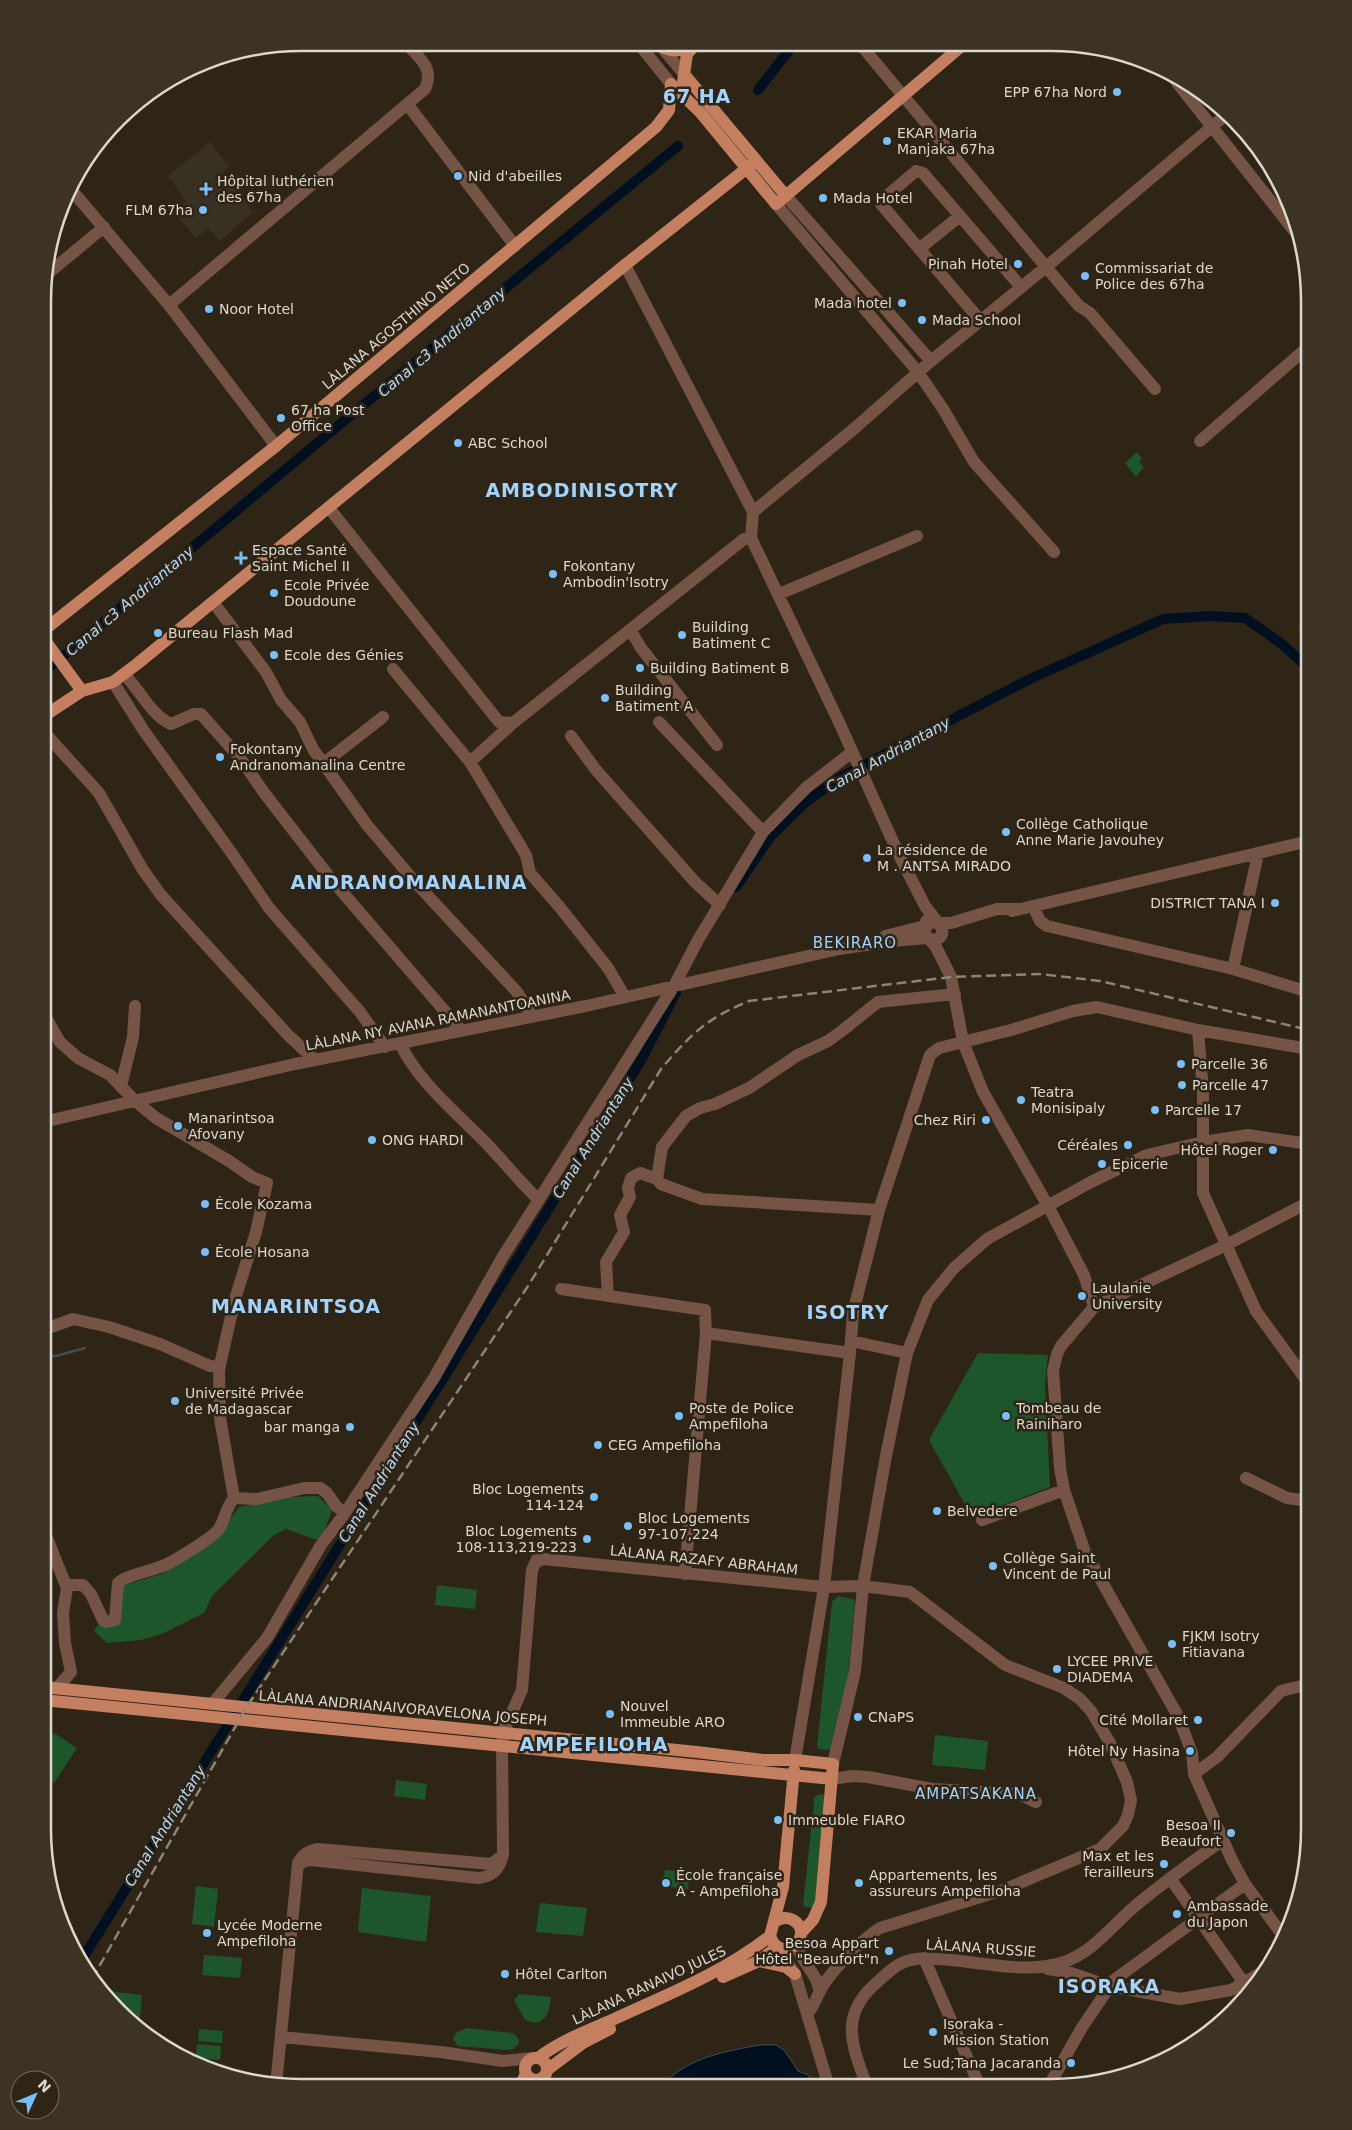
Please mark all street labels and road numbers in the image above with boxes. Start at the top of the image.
street label: LÀLANA AGOSTHINO NETO [319,259,473,393]
street label: LÀLANA NY AVANA RAMANANTOANINA [304,986,572,1054]
street label: LÀLANA RAZAFY ABRAHAM [609,1542,799,1578]
street label: LÀLANA ANDRIANAIVORAVELONA JOSEPH [258,1687,548,1729]
street label: LÀLANA RUSSIE [925,1936,1037,1960]
street label: LÀLANA RANAIVO JULES [570,1942,728,2028]

